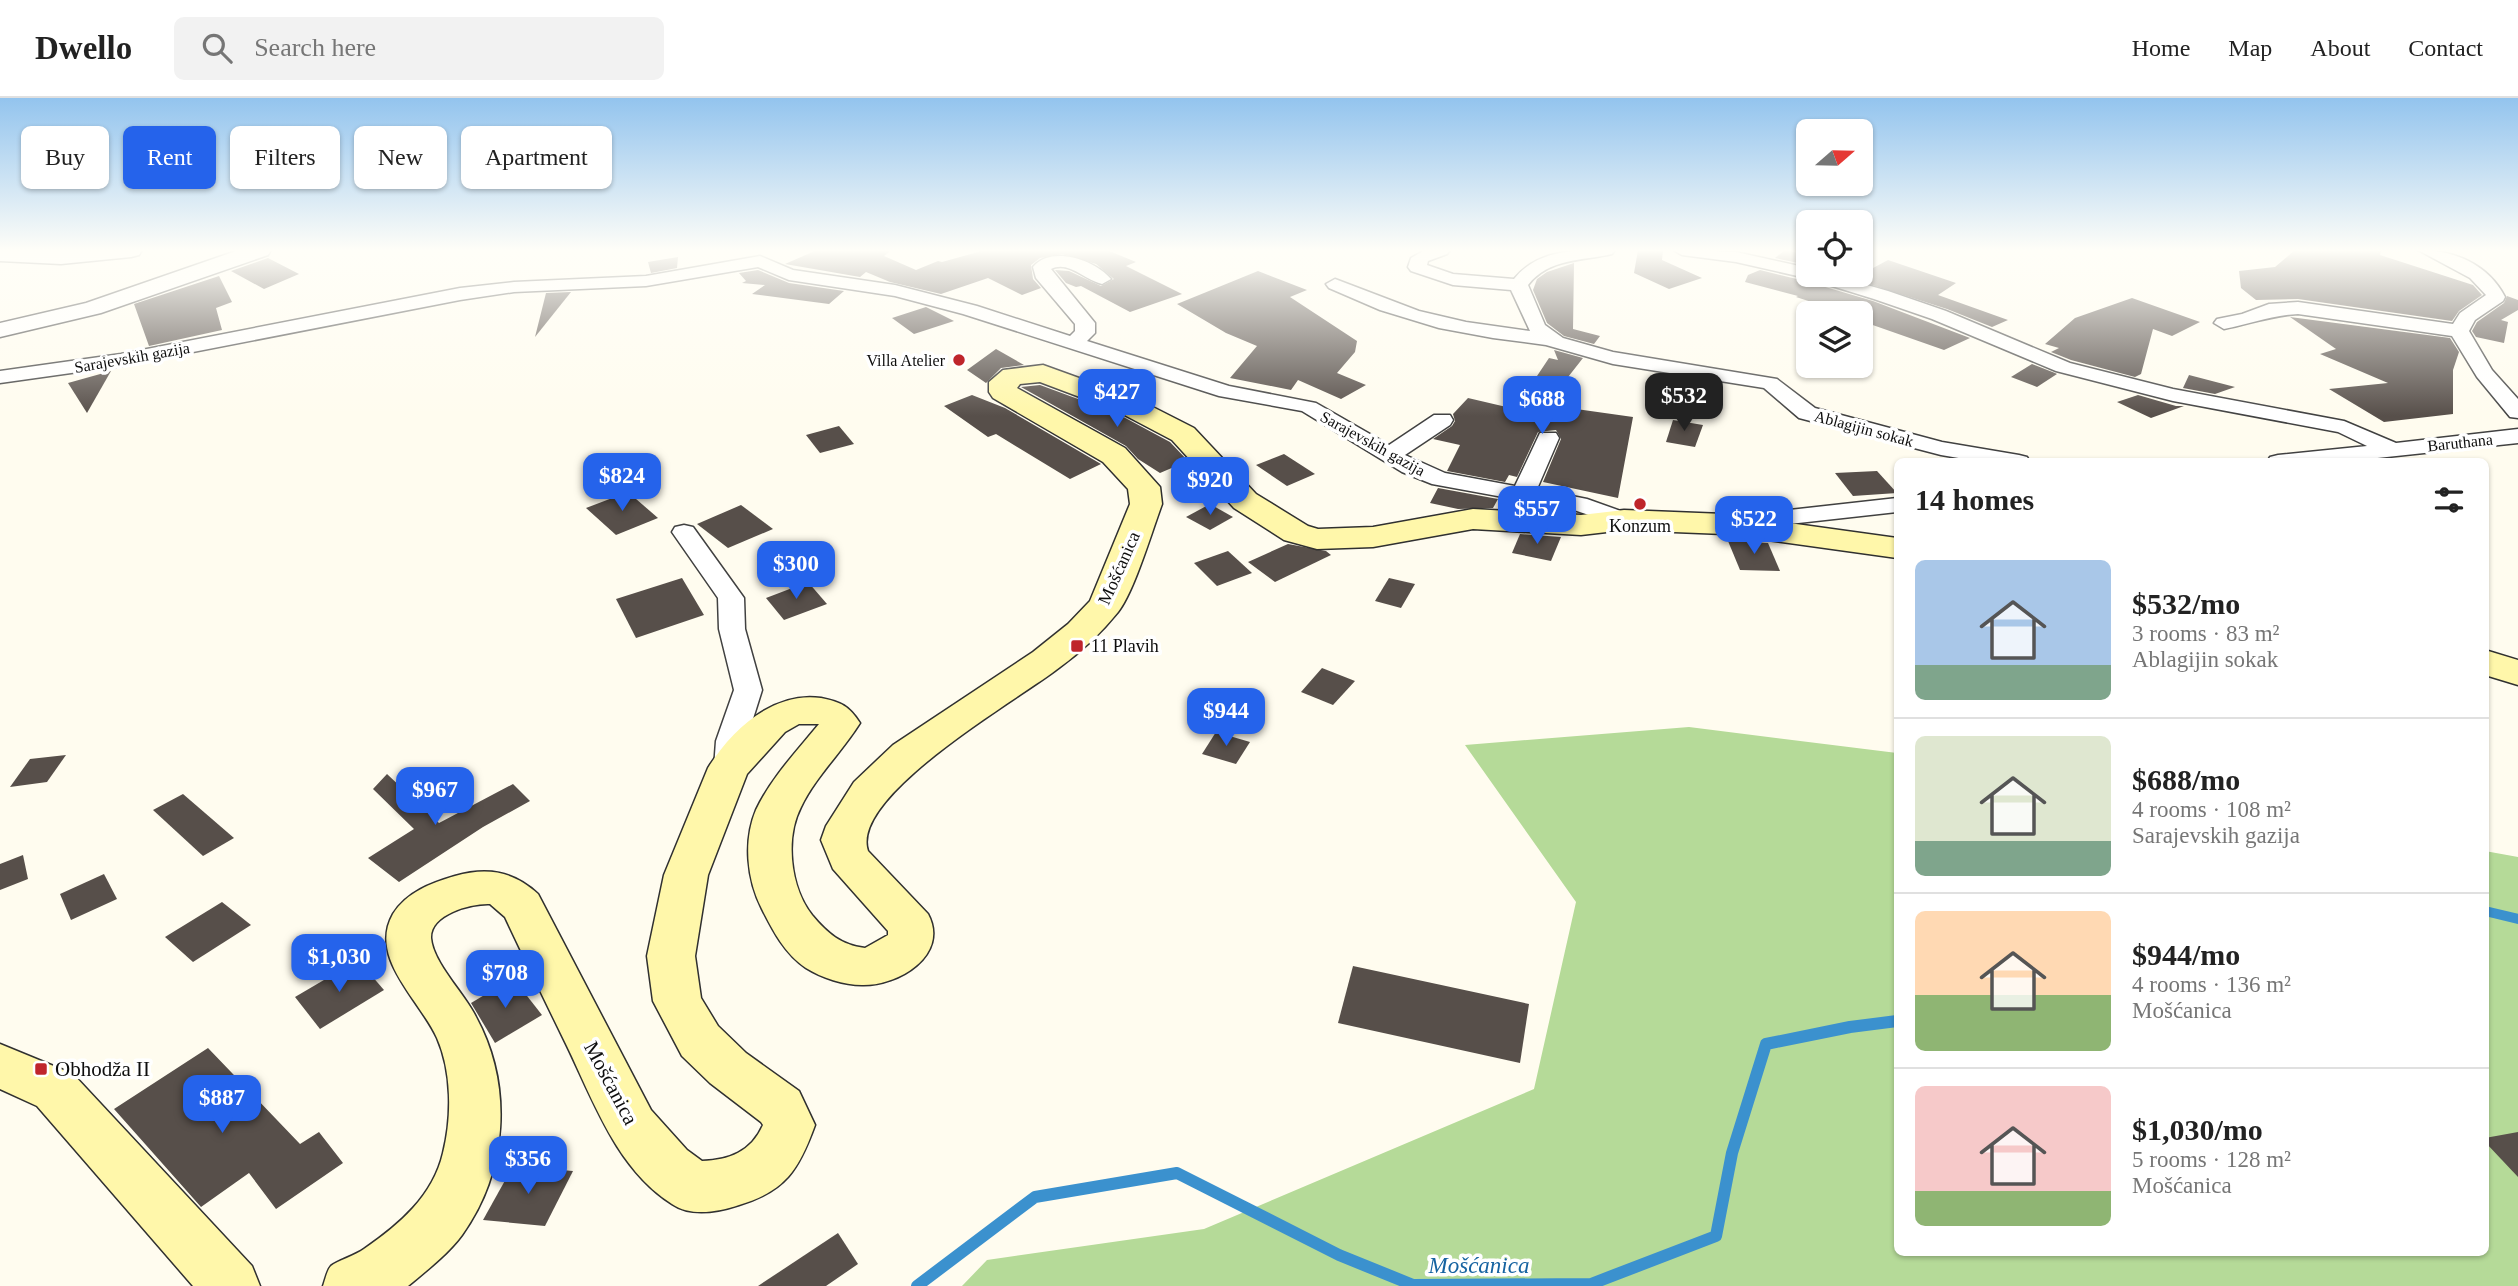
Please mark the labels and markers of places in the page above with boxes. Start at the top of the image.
place label: Villa Atelier [866,352,946,369]
marker: Villa Atelier [951,352,967,368]
pin: $427 [1076,370,1158,429]
pin: $532 [1643,374,1725,433]
pin: $688 [1501,376,1583,436]
pin: $824 [581,454,663,513]
pin: $920 [1169,458,1251,517]
pin: $557 [1496,486,1578,546]
marker: Konzum [1632,496,1648,512]
pin: $522 [1713,496,1795,556]
place label: Konzum [1609,516,1671,536]
pin: $300 [755,542,837,601]
place label: 11 Plavih [1091,636,1159,656]
marker: 11 Plavih [1069,638,1085,654]
pin: $944 [1185,688,1267,748]
pin: $967 [394,768,476,827]
pin: $1,030 [282,934,396,994]
pin: $708 [464,950,546,1010]
place label: Obhodža II [55,1057,150,1081]
marker: Obhodža II [33,1061,49,1077]
pin: $887 [181,1076,263,1135]
pin: $356 [487,1136,569,1196]

